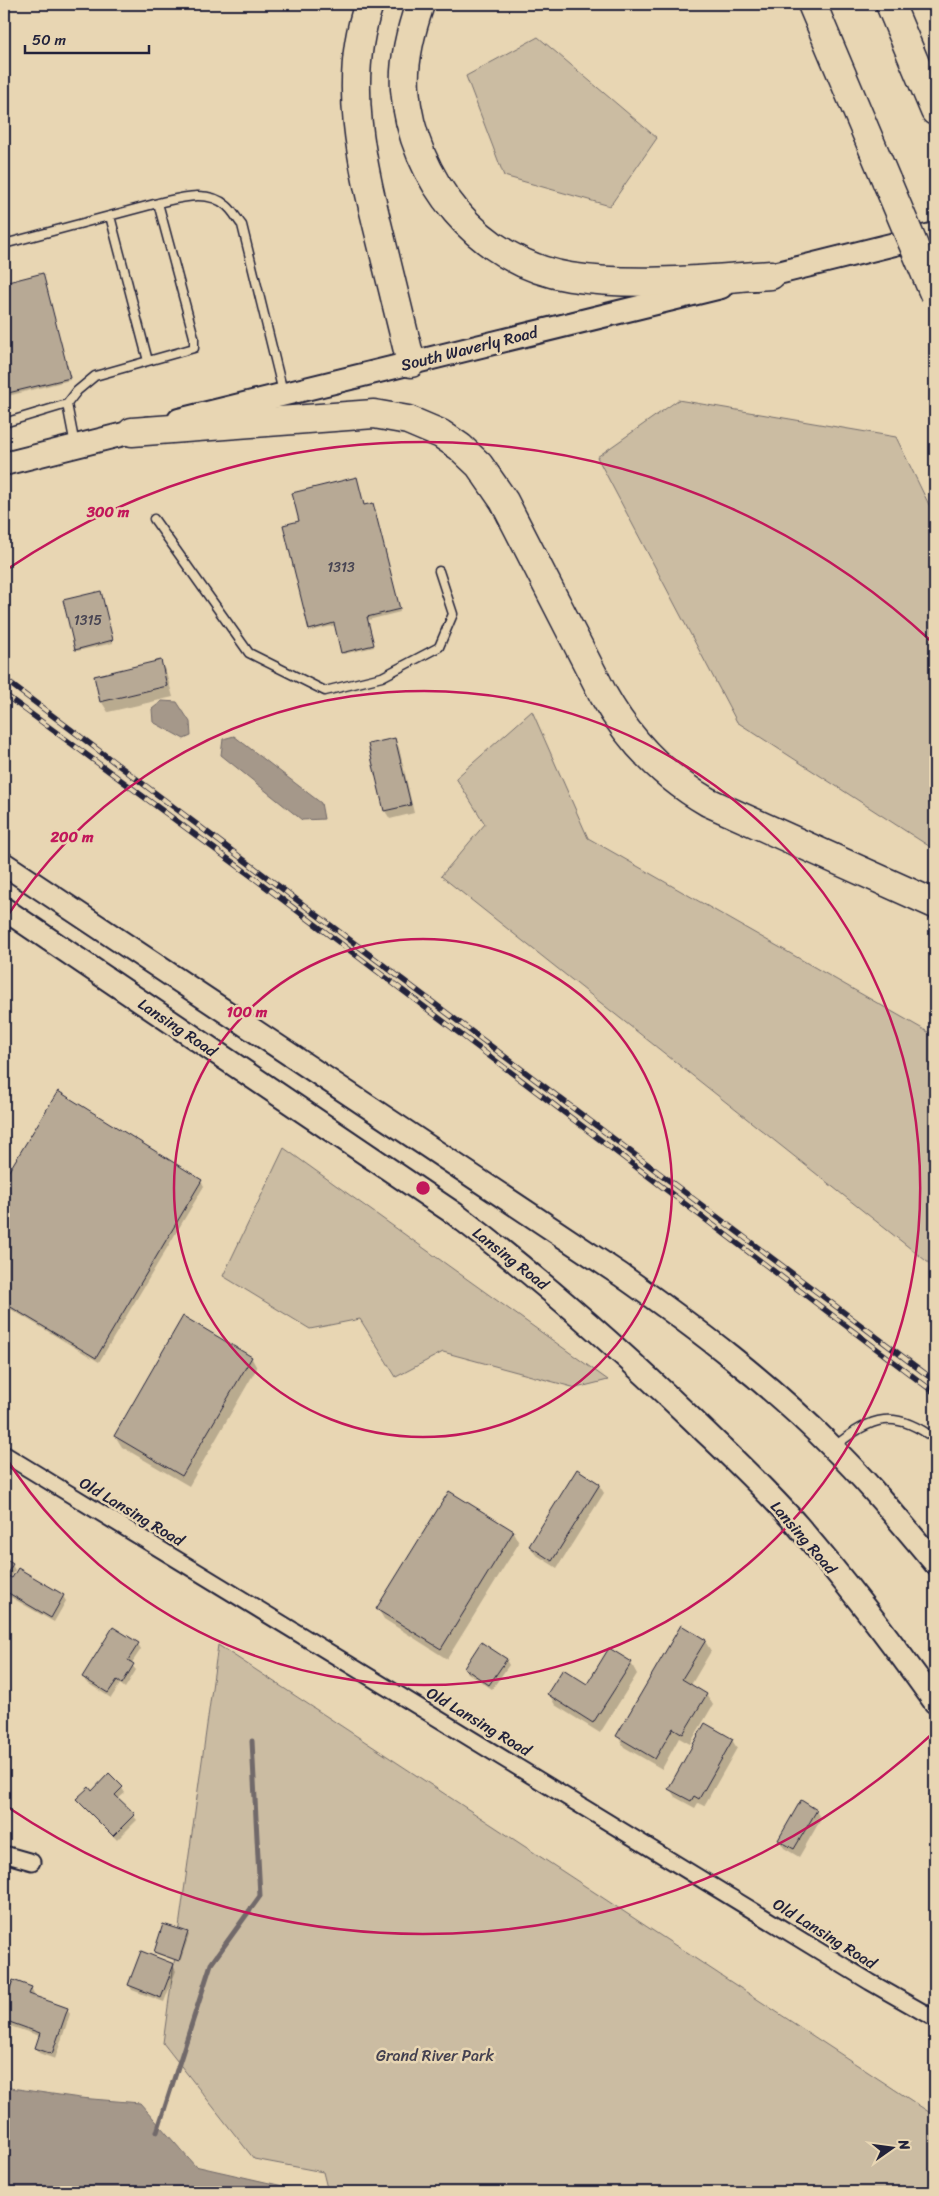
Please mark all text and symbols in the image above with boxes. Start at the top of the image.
scale bar [25,22,149,54]
text: 50 m [32,27,67,53]
street label: South Waverly Road [398,317,542,380]
text: 300 m [86,499,130,525]
house number: 1313 [327,555,355,580]
house number: 1315 [74,608,103,633]
text: 200 m [49,824,94,850]
street label: Lansing Road [132,990,225,1066]
text: 100 m [227,999,268,1025]
centre of rings [414,1179,432,1197]
street label: Lansing Road [466,1219,557,1299]
street label: Old Lansing Road [74,1469,191,1555]
street label: Lansing Road [763,1494,845,1582]
street label: Old Lansing Road [421,1679,538,1765]
street label: Old Lansing Road [767,1890,884,1978]
park label: Grand River Park [376,2041,495,2070]
north arrow [866,2124,916,2174]
text: N [891,2136,918,2153]

